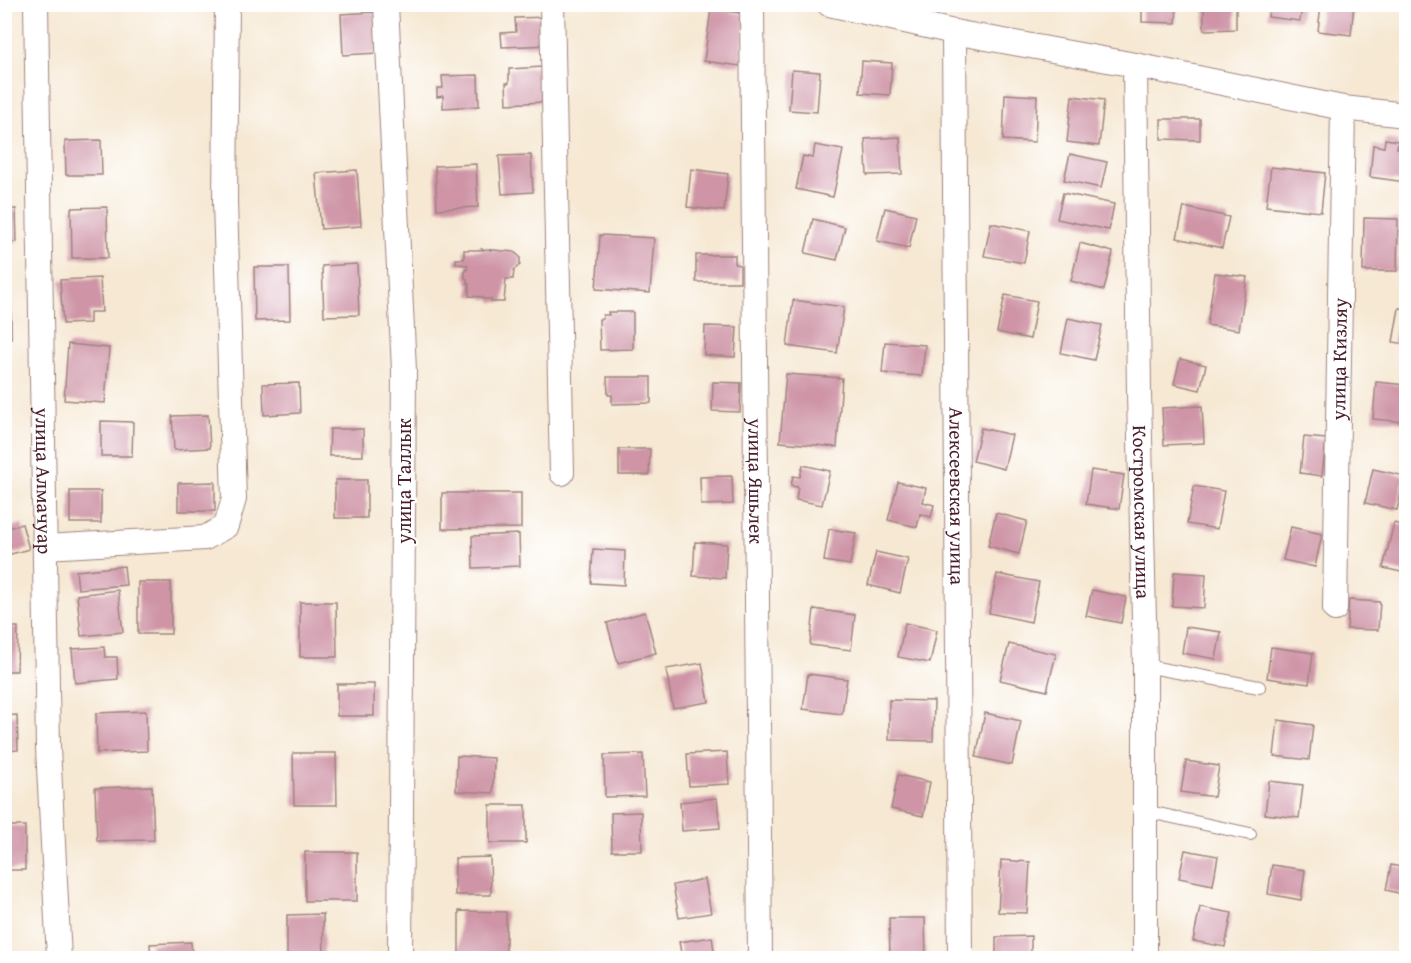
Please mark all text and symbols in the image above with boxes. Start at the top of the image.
street label: улица Кизляу [1323,297,1354,422]
street label: улица Алмачуар [28,406,60,555]
street label: Алексеевская улица [942,407,973,585]
street label: улица Яшьлек [741,417,772,544]
street label: улица Таллык [389,418,418,545]
street label: Костромская улица [1126,425,1159,600]

